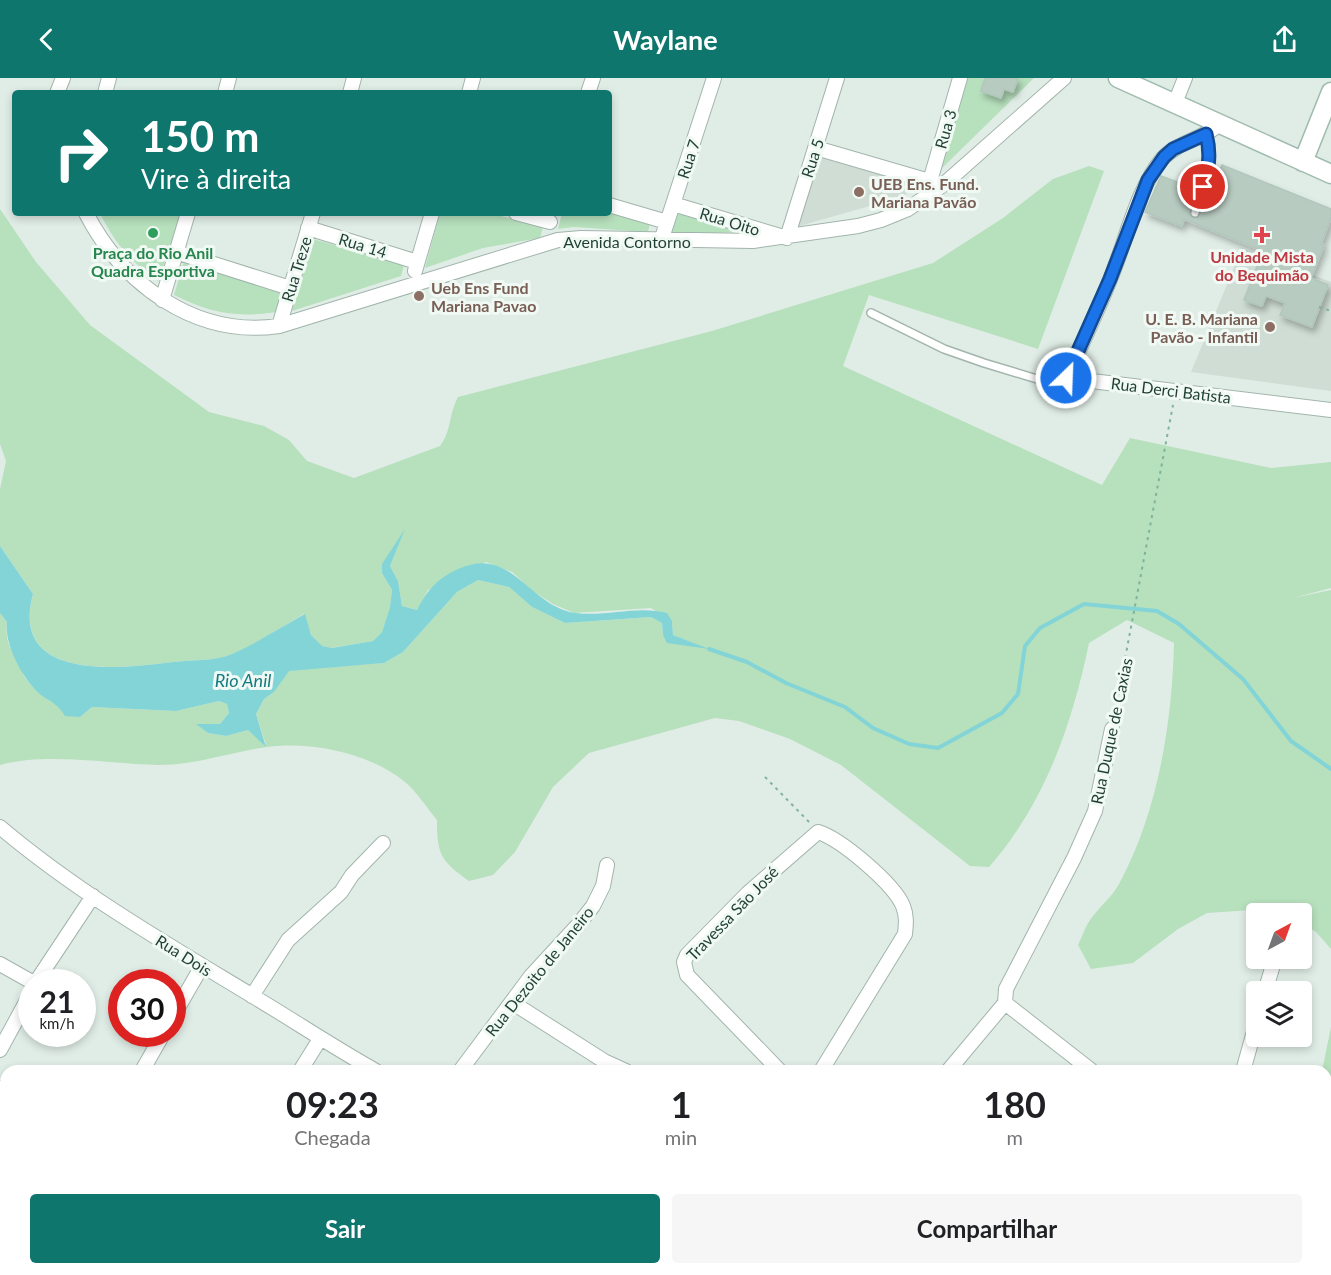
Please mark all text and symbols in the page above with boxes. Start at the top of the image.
icon: back [30,23,63,56]
text: Waylane [613,23,718,56]
icon: share [1268,23,1301,56]
street label: Rua 3 [930,107,960,151]
text: 150 m [141,111,259,161]
icon: right [42,114,120,192]
street label: Rua 5 [797,136,827,180]
street label: Rua 7 [673,137,703,181]
pin [1177,161,1228,212]
text: Vire à direita [141,162,291,195]
icon: arrive [1186,170,1219,203]
place label: UEB Ens. Fund. Mariana Pavão [871,174,979,211]
marker: UEB Ens. Fund. Mariana Pavão [852,185,866,199]
street label: Rua Oito [698,203,762,239]
marker: Praça do Rio Anil Quadra Esportiva [146,226,160,240]
marker: Unidade Mista do Bequimão [1253,226,1271,244]
street label: Rua 14 [337,229,389,261]
street label: Avenida Contorno [563,232,691,251]
street label: Rua Treze [277,234,315,304]
place label: Praça do Rio Anil Quadra Esportiva [91,243,215,280]
place label: Unidade Mista do Bequimão [1210,247,1314,284]
place label: Ueb Ens Fund Mariana Pavao [431,278,536,315]
marker: Ueb Ens Fund Mariana Pavao [412,289,426,303]
place label: U. E. B. Mariana Pavão - Infantil [1145,309,1258,346]
marker: U. E. B. Mariana Pavão - Infantil [1263,320,1277,334]
position arrow [1034,346,1098,410]
street label: Rua Derci Batista [1110,373,1232,407]
street label: Rua Duque de Caxias [1086,656,1136,806]
water label: Rio Anil [215,669,271,691]
street label: Travessa São José [682,862,782,964]
street label: Rua Dezoito de Janeiro [481,902,597,1040]
north arrow [1246,903,1312,969]
map controls [1246,903,1312,1047]
street label: Rua Dois [152,930,216,980]
speed limit sign: 30 [108,969,186,1047]
button: layers [1246,981,1312,1047]
text: 21 [40,983,74,1019]
text: km/h [39,1014,75,1032]
text: 09:23 [286,1082,379,1126]
text: 1 [671,1082,692,1126]
text: 180 [983,1082,1046,1126]
text: Chegada [294,1125,371,1149]
text: min [665,1125,697,1149]
text: m [1006,1125,1023,1149]
button: Sair [30,1194,660,1263]
button: Compartilhar [672,1194,1302,1263]

